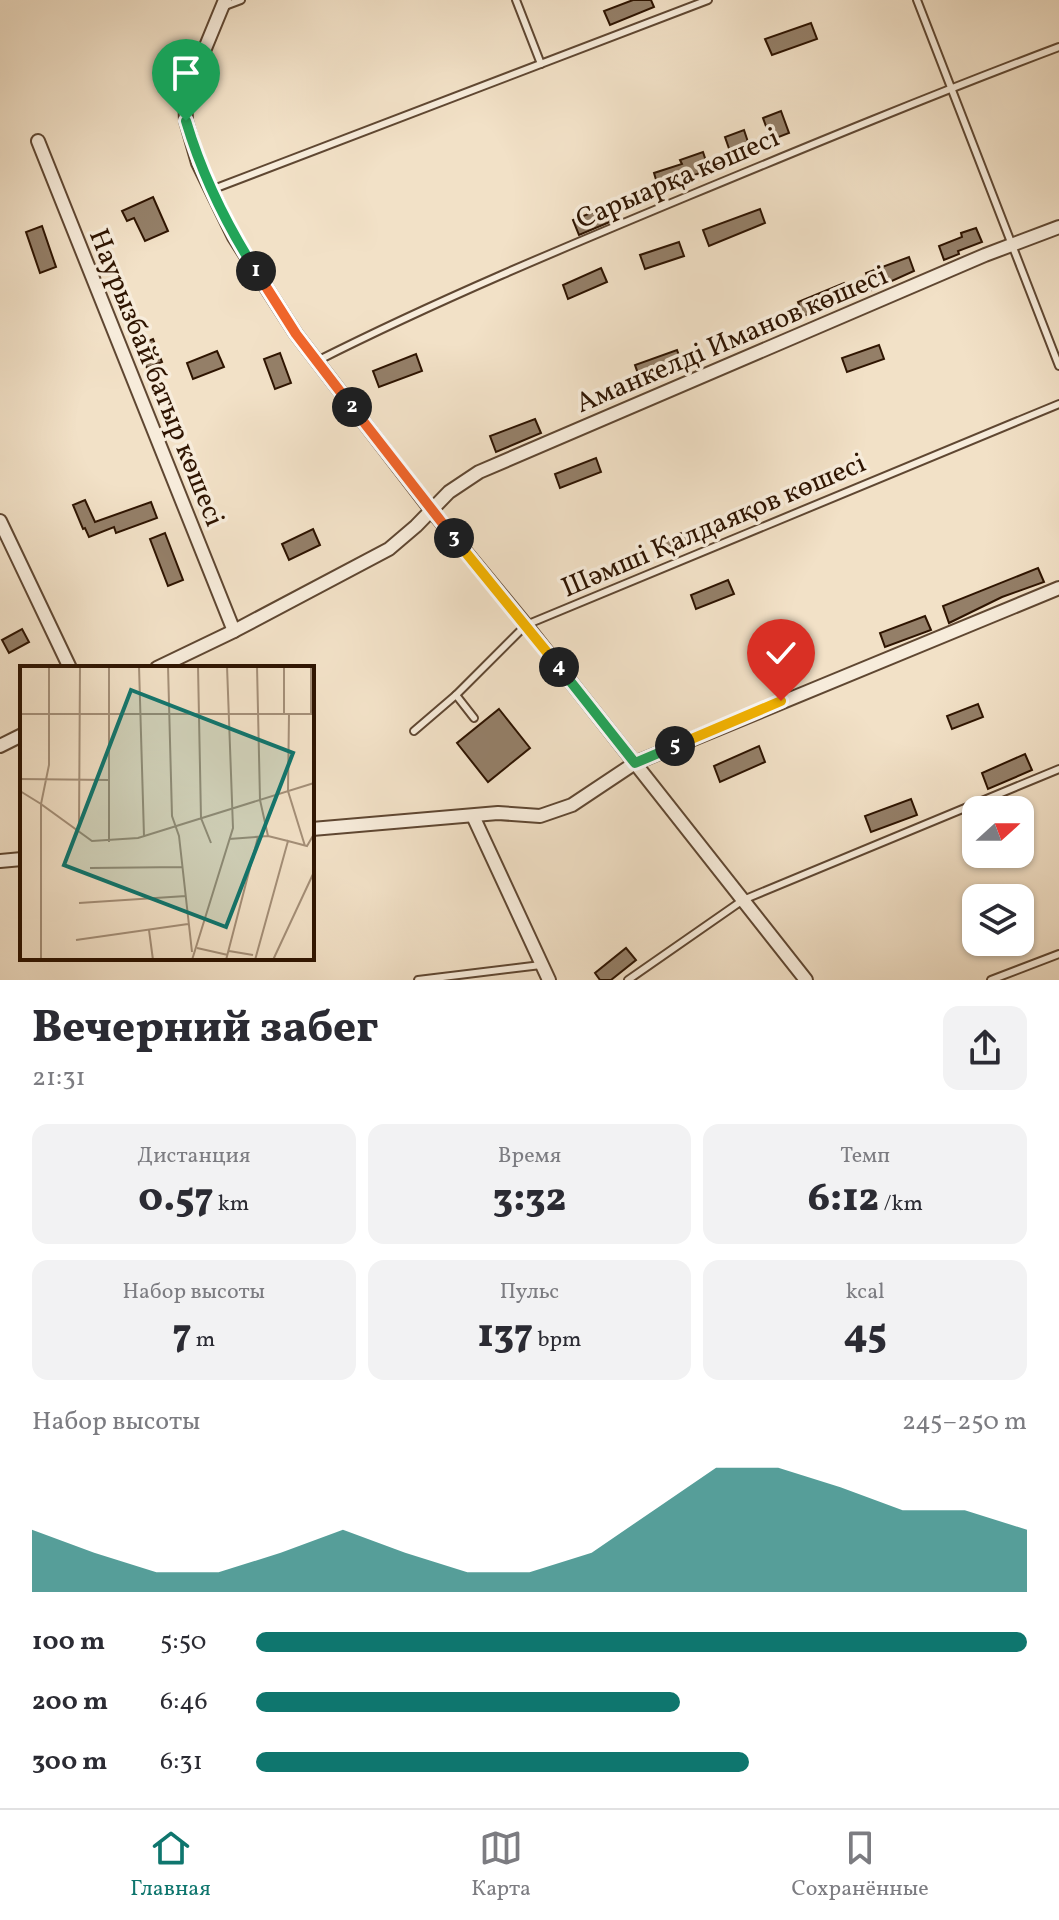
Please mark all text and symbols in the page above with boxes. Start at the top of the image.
pin [152,39,220,121]
icon: arrive [164,51,208,95]
street label: Сарыарқа көшесі [570,119,786,240]
street label: Наурызбай батыр көшесі [78,223,233,533]
pin: 1 [236,251,276,291]
text: 1 [252,255,260,286]
street label: Аманкелді Иманов көшесі [570,257,894,424]
pin: 2 [332,387,372,427]
text: 2 [346,391,358,422]
street label: Шәмші Қалдаяқов көшесі [556,444,872,608]
pin: 3 [434,518,474,558]
text: 3 [448,522,460,553]
pin [747,619,815,701]
icon: check [759,631,803,675]
pin: 4 [539,647,579,687]
text: 4 [552,651,566,682]
inset map [20,666,314,960]
pin: 5 [655,726,695,766]
text: 5 [670,730,680,761]
north arrow [962,796,1034,868]
map controls [962,796,1034,956]
button: layers [962,884,1034,956]
text: Вечерний забег [32,999,378,1060]
button: share [943,1006,1027,1090]
text: 21:31 [32,1060,86,1096]
text: Дистанция [137,1141,250,1172]
text: Время [498,1141,561,1172]
text: Темп [840,1141,890,1172]
text: 0.57 [138,1172,213,1228]
text: 3:32 [493,1172,566,1228]
text: 6:12 [807,1172,879,1228]
text: km [213,1189,249,1220]
text: /km [879,1189,923,1220]
text: Набор высоты [123,1277,265,1308]
text: Пульс [500,1277,559,1308]
text: kcal [846,1277,885,1308]
text: 7 [172,1308,191,1364]
text: 137 [477,1308,533,1364]
text: 45 [844,1308,887,1364]
text: m [191,1325,215,1356]
text: bpm [533,1325,582,1356]
text: Набор высоты [32,1404,200,1440]
text: 245–250 m [902,1404,1027,1440]
text: 100 m [32,1624,105,1660]
text: 5:50 [160,1624,206,1660]
text: 200 m [32,1684,108,1720]
text: 6:46 [160,1684,208,1720]
text: 300 m [32,1744,108,1780]
text: 6:31 [160,1744,203,1780]
tab: Главная [130,1826,211,1905]
tab: Карта [471,1826,531,1905]
tab: Сохранённые [791,1826,929,1905]

